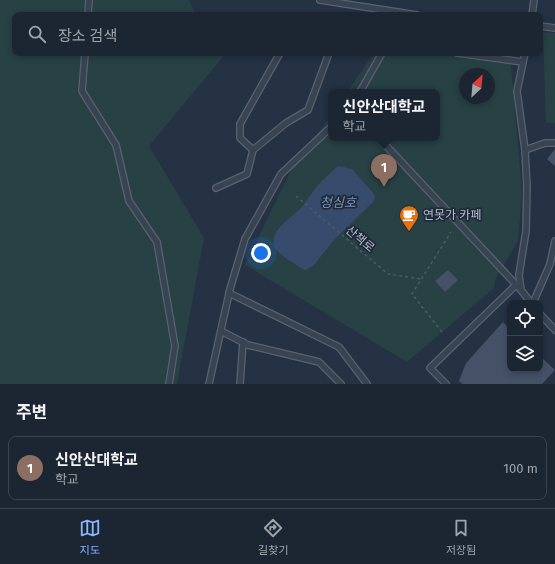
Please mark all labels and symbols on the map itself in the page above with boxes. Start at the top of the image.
north arrow [459,68,495,104]
pin: 1 [371,154,397,187]
water label: 청심호 [320,195,357,210]
cafe icon: 연못가 카페 [398,204,420,232]
place label: 연못가 카페 [423,208,481,222]
street label: 산책로 [343,223,377,255]
your location [251,243,271,263]

